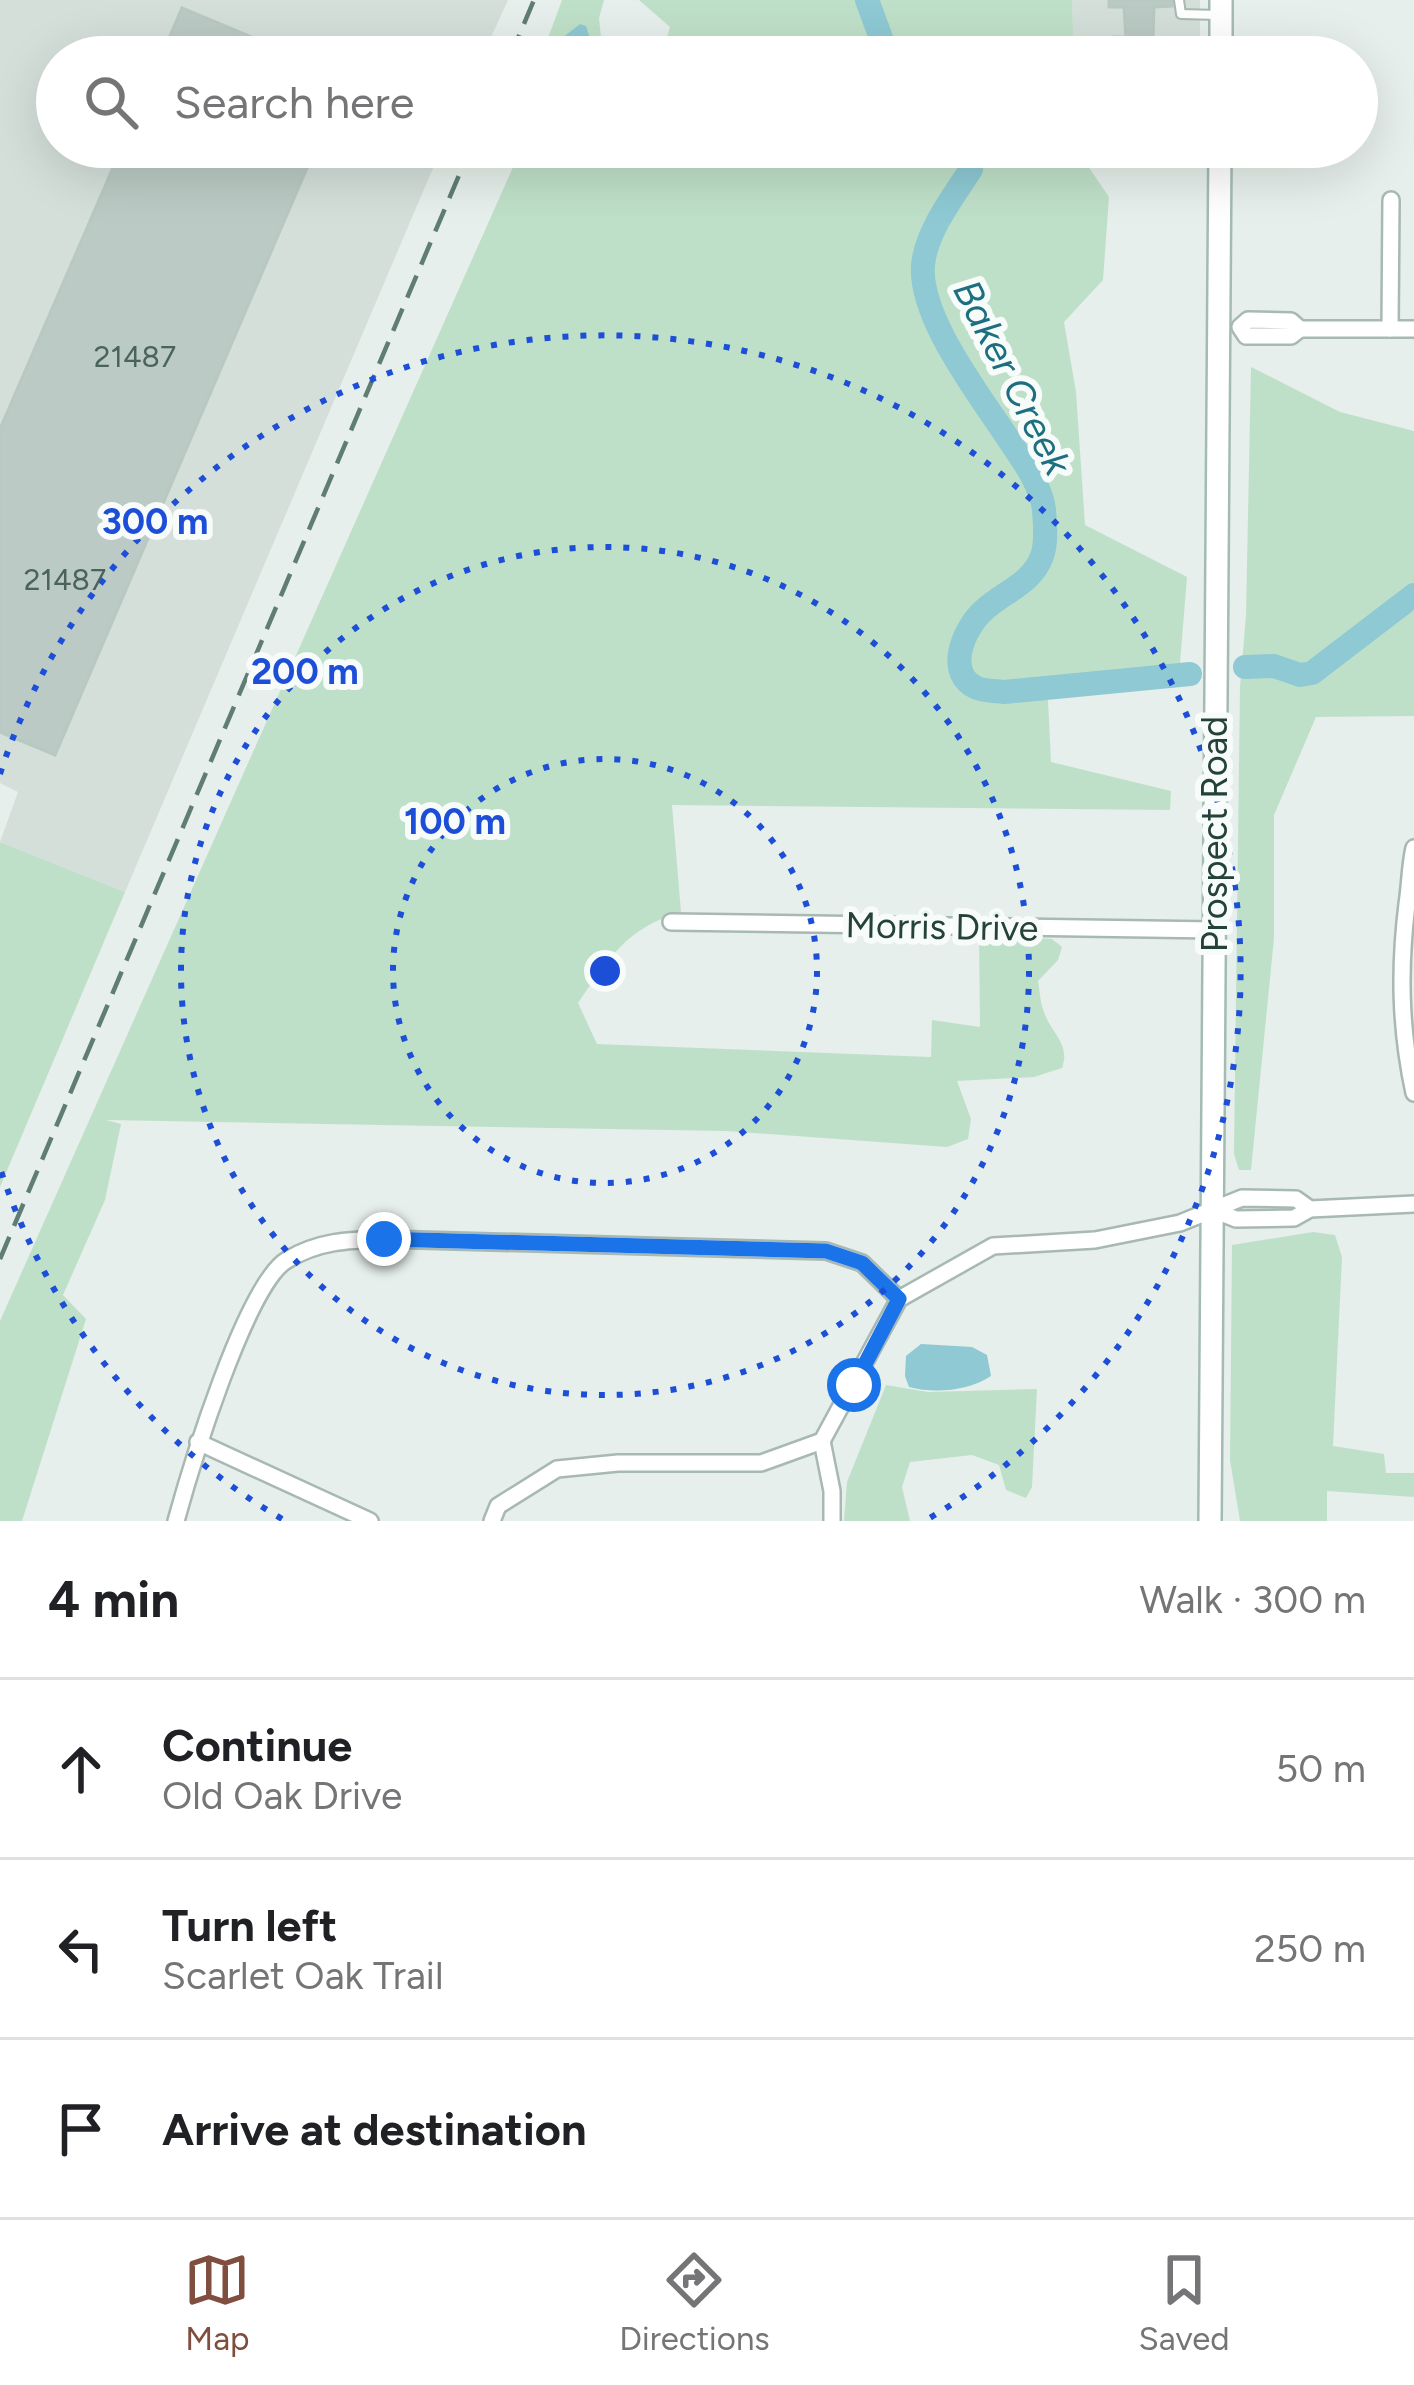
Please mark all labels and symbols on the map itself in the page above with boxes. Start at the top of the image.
water label: Baker Creek [943,272,1082,483]
house number: 21487 [94,338,176,375]
text: 300 m [102,500,208,543]
house number: 21487 [24,561,106,598]
text: 200 m [251,650,359,693]
street label: Prospect Road [1193,716,1236,952]
text: 100 m [404,800,506,843]
street label: Morris Drive [845,903,1039,950]
centre of rings [584,950,626,992]
route end [357,1212,411,1266]
route start [827,1358,881,1412]

